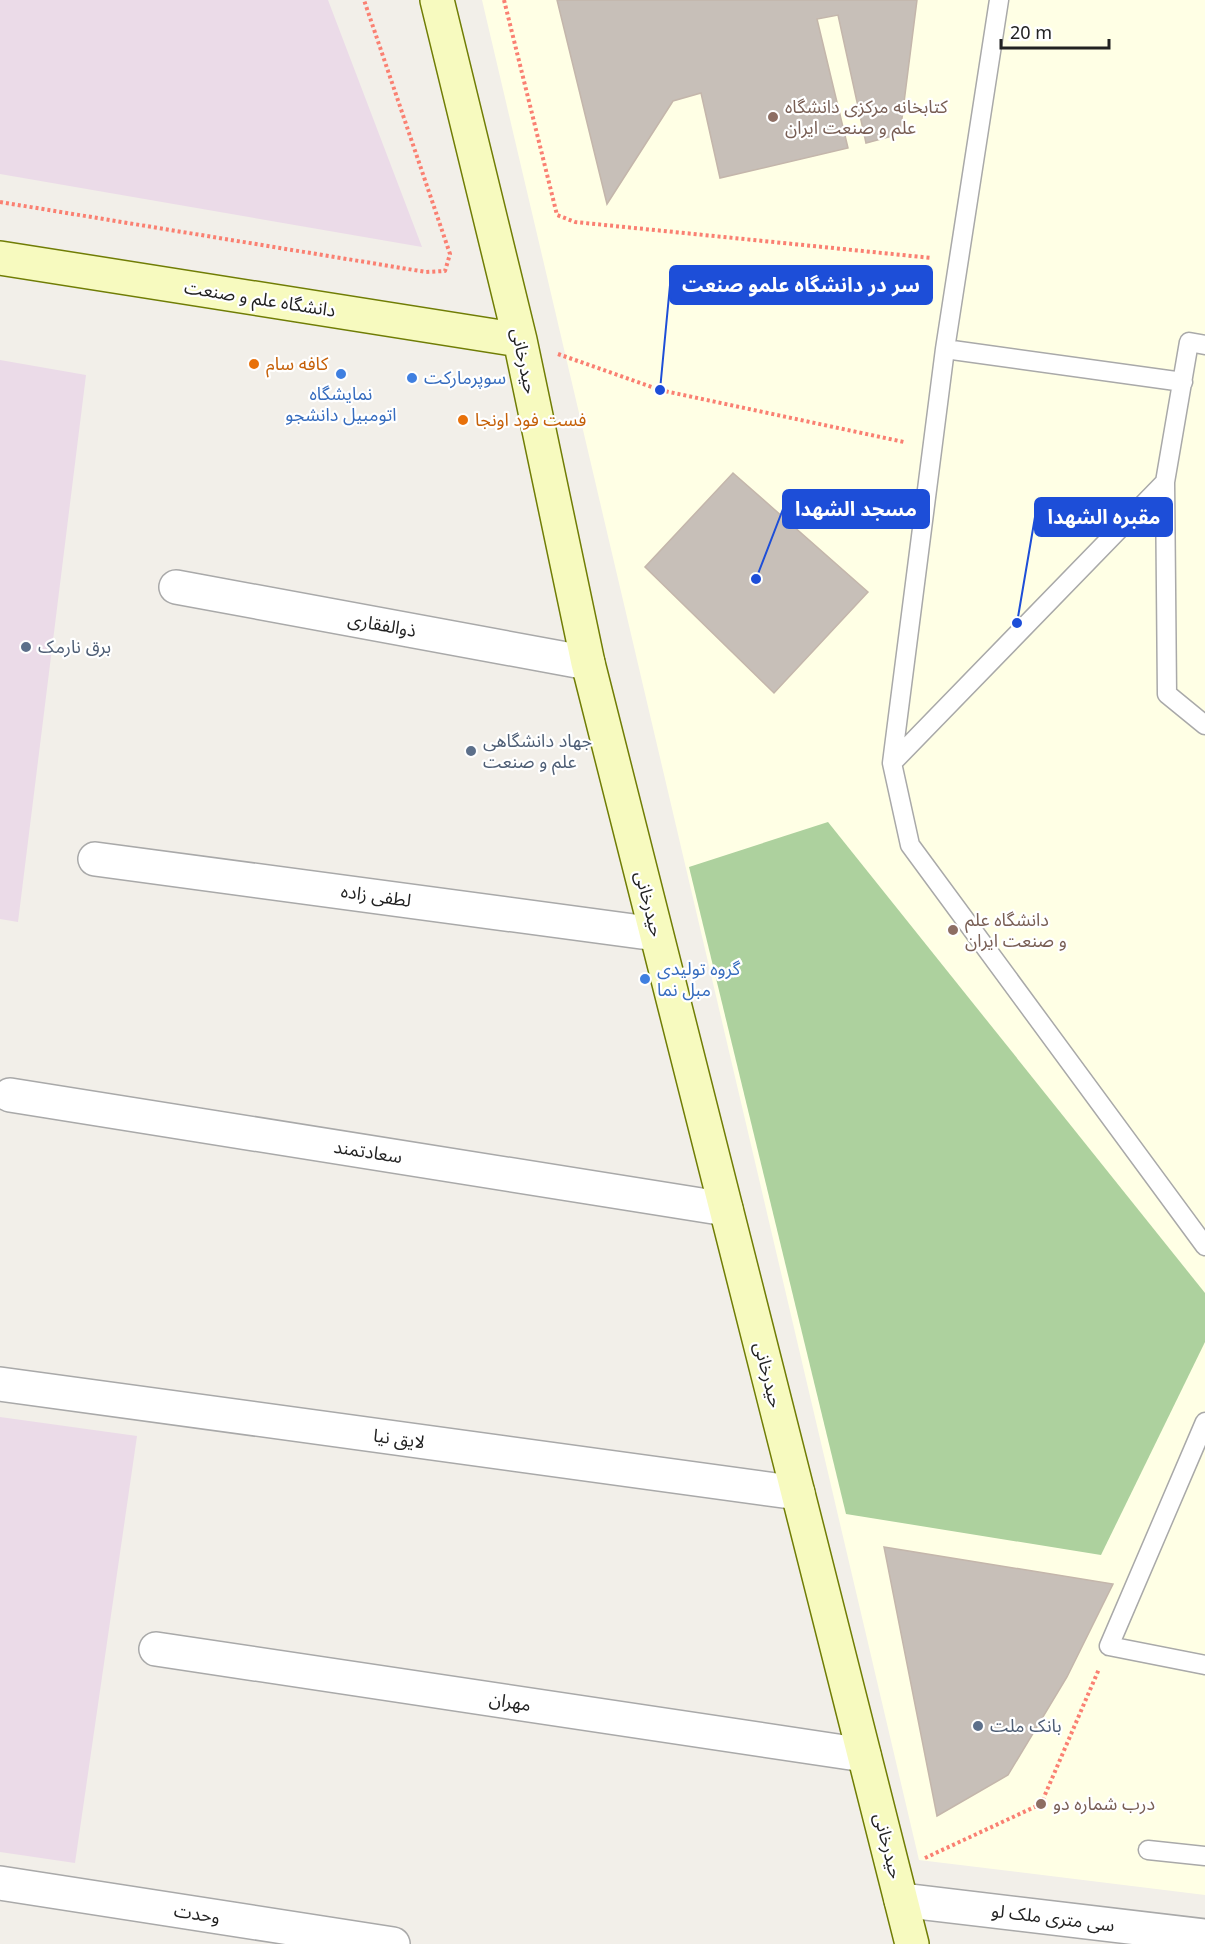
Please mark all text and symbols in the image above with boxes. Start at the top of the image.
scale bar [1001,12,1109,50]
text: 20 m [1010,20,1052,44]
place label: کتابخانه مرکزی دانشگاه علم و صنعت ایران [785,94,948,141]
marker: کتابخانه مرکزی دانشگاه علم و صنعت ایران [766,110,780,124]
callout: سر در دانشگاه علمو صنعت [670,266,932,304]
text: سر در دانشگاه علمو صنعت [682,271,920,298]
street label: دانشگاه علم و صنعت [182,274,338,324]
street label: حیدرخانی [506,326,544,396]
place label: کافه سام [266,351,329,378]
marker: کافه سام [247,357,261,371]
place label: سوپرمارکت [424,365,506,389]
marker: نمایشگاه اتومبیل دانشجو [334,367,348,381]
marker: سوپرمارکت [405,371,419,385]
place label: نمایشگاه اتومبیل دانشجو [285,381,397,426]
place label: فست فود اونجا [475,407,586,431]
marker: فست فود اونجا [456,413,470,427]
callout: مسجد الشهدا [783,490,929,528]
text: مسجد الشهدا [795,495,917,522]
callout: مقبره الشهدا [1035,498,1172,536]
text: مقبره الشهدا [1048,503,1160,530]
street label: ذوالفقاری [346,606,418,642]
place label: برق نارمک [38,634,111,658]
marker: برق نارمک [19,640,33,654]
place label: جهاد دانشگاهی علم و صنعت [483,728,592,775]
marker: جهاد دانشگاهی علم و صنعت [464,744,478,758]
street label: حیدرخانی [630,868,670,939]
street label: لطفی زاده [340,878,413,912]
place label: دانشگاه علم و صنعت ایران [965,907,1067,952]
marker: دانشگاه علم و صنعت ایران [946,923,960,937]
place label: گروه تولیدی مبل نما [657,956,741,1001]
marker: گروه تولیدی مبل نما [638,972,652,986]
street label: سعادتمند [332,1134,404,1168]
street label: حیدرخانی [749,1339,789,1410]
street label: لایق نیا [372,1423,427,1454]
street label: مهران [488,1686,533,1716]
place label: بانک ملت [990,1713,1062,1737]
marker: بانک ملت [971,1719,985,1733]
place label: درب شماره دو [1053,1791,1155,1815]
marker: درب شماره دو [1034,1797,1048,1811]
street label: حیدرخانی [869,1810,909,1881]
street label: وحدت [173,1898,222,1928]
street label: سی متری ملک لو [990,1898,1116,1936]

